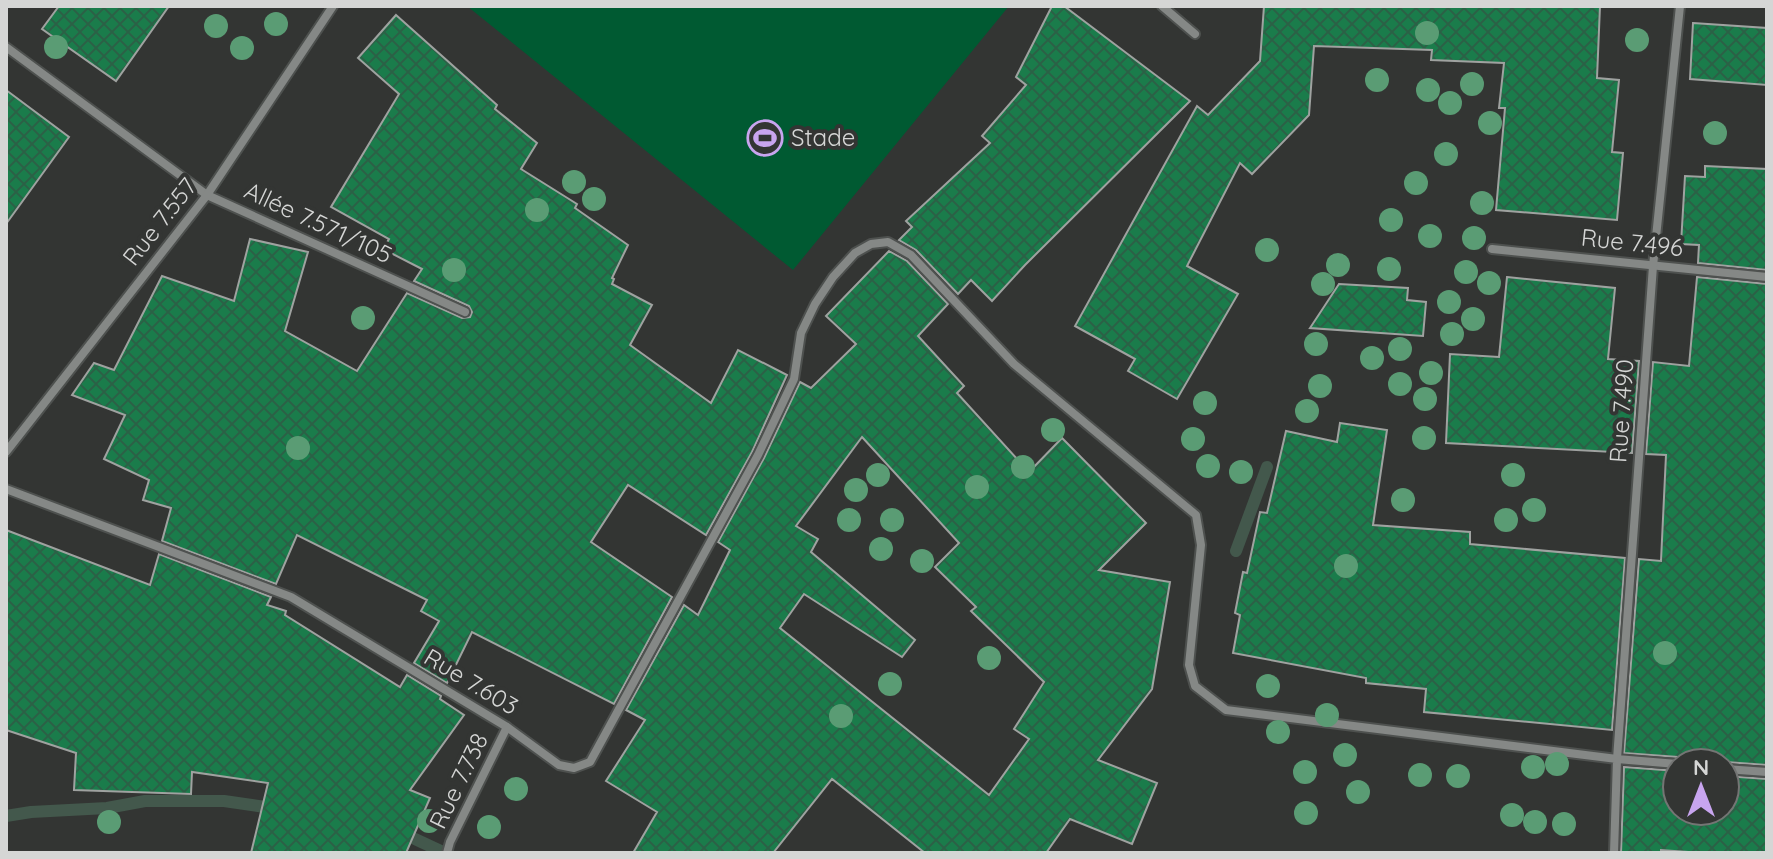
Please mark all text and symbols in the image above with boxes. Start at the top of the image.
sports icon: Stade [746,119,784,157]
place label: Stade [791,122,855,152]
street label: Rue 7.557 [116,171,203,271]
street label: Allée 7.571/105 [240,175,397,269]
street label: Rue 7.496 [1580,222,1685,262]
street label: Rue 7.490 [1602,358,1640,464]
street label: Rue 7.603 [419,641,524,721]
street label: Rue 7.738 [422,728,494,833]
north arrow [1661,747,1741,827]
text: N [1693,753,1709,781]

